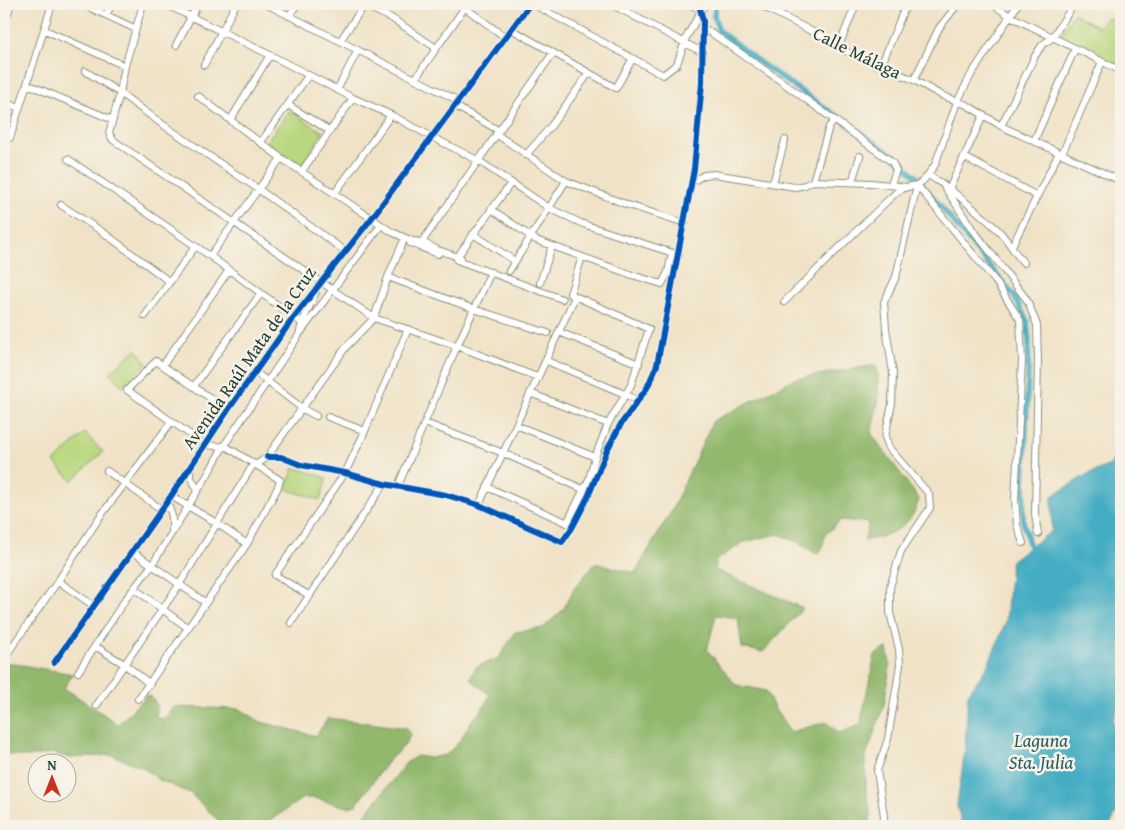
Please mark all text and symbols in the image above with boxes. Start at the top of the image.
street label: Calle Málaga [809,20,906,86]
street label: Avenida Raúl Mata de la Cruz [175,260,322,455]
water label: Laguna Sta. Julia [1009,726,1074,776]
north arrow [28,752,78,802]
text: N [47,755,57,775]

